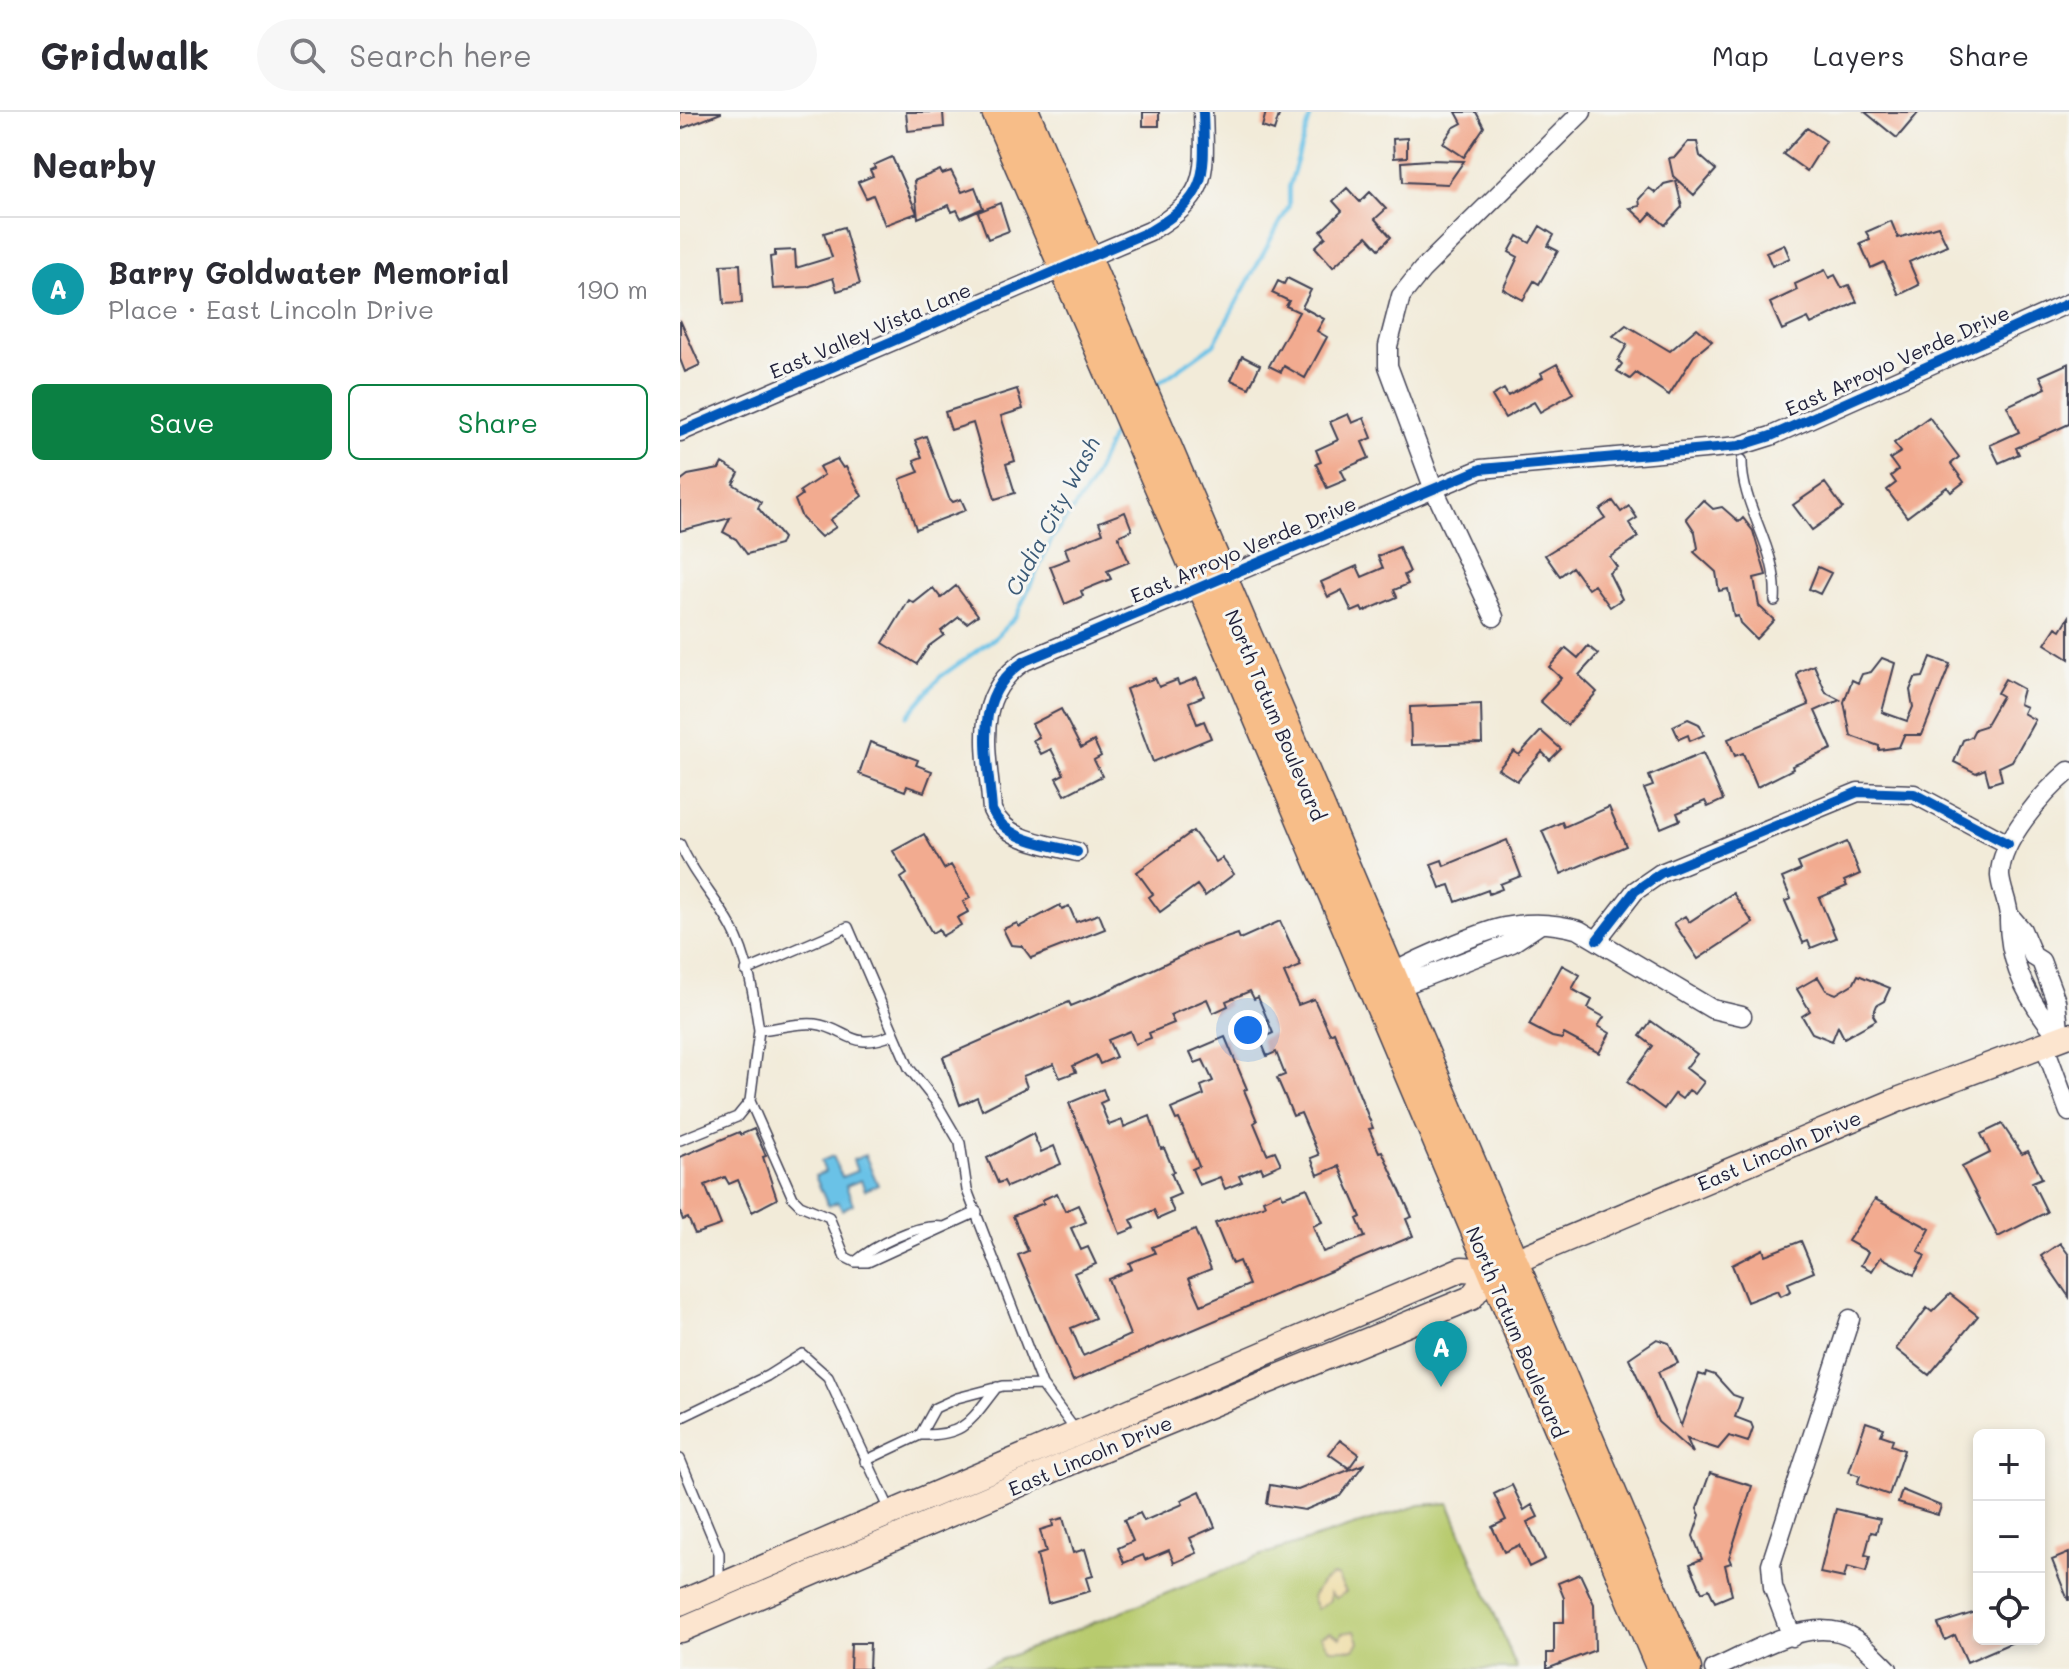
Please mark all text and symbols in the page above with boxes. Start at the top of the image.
search box [257,19,817,91]
text: Gridwalk [40,30,209,80]
icon: search [285,33,329,77]
text: Search here [349,35,532,75]
text: Map [1712,37,1769,73]
text: Layers [1813,37,1905,73]
text: Share [1949,37,2029,73]
text: Nearby [32,142,157,187]
text: Barry Goldwater Memorial [108,252,509,292]
text: A [49,272,67,306]
text: 190 m [576,272,648,306]
street label: East Valley Vista Lane [765,276,975,384]
text: Place · East Lincoln Drive [108,292,434,326]
street label: East Arroyo Verde Drive [1781,299,2013,421]
button: Save [32,384,332,460]
button: Share [348,384,648,460]
water label: Cudia City Wash [998,432,1106,600]
street label: East Arroyo Verde Drive [1126,490,1360,608]
street label: North Tatum Boulevard [1220,605,1332,825]
your location [1228,1010,1268,1050]
street label: East Lincoln Drive [1693,1104,1865,1196]
street label: North Tatum Boulevard [1461,1222,1573,1442]
pin: A [1415,1321,1467,1387]
street label: East Lincoln Drive [1004,1409,1176,1501]
map controls [1973,1429,2045,1645]
button: + [1973,1429,2045,1501]
button: − [1973,1501,2045,1573]
button: locate [1973,1573,2045,1645]

